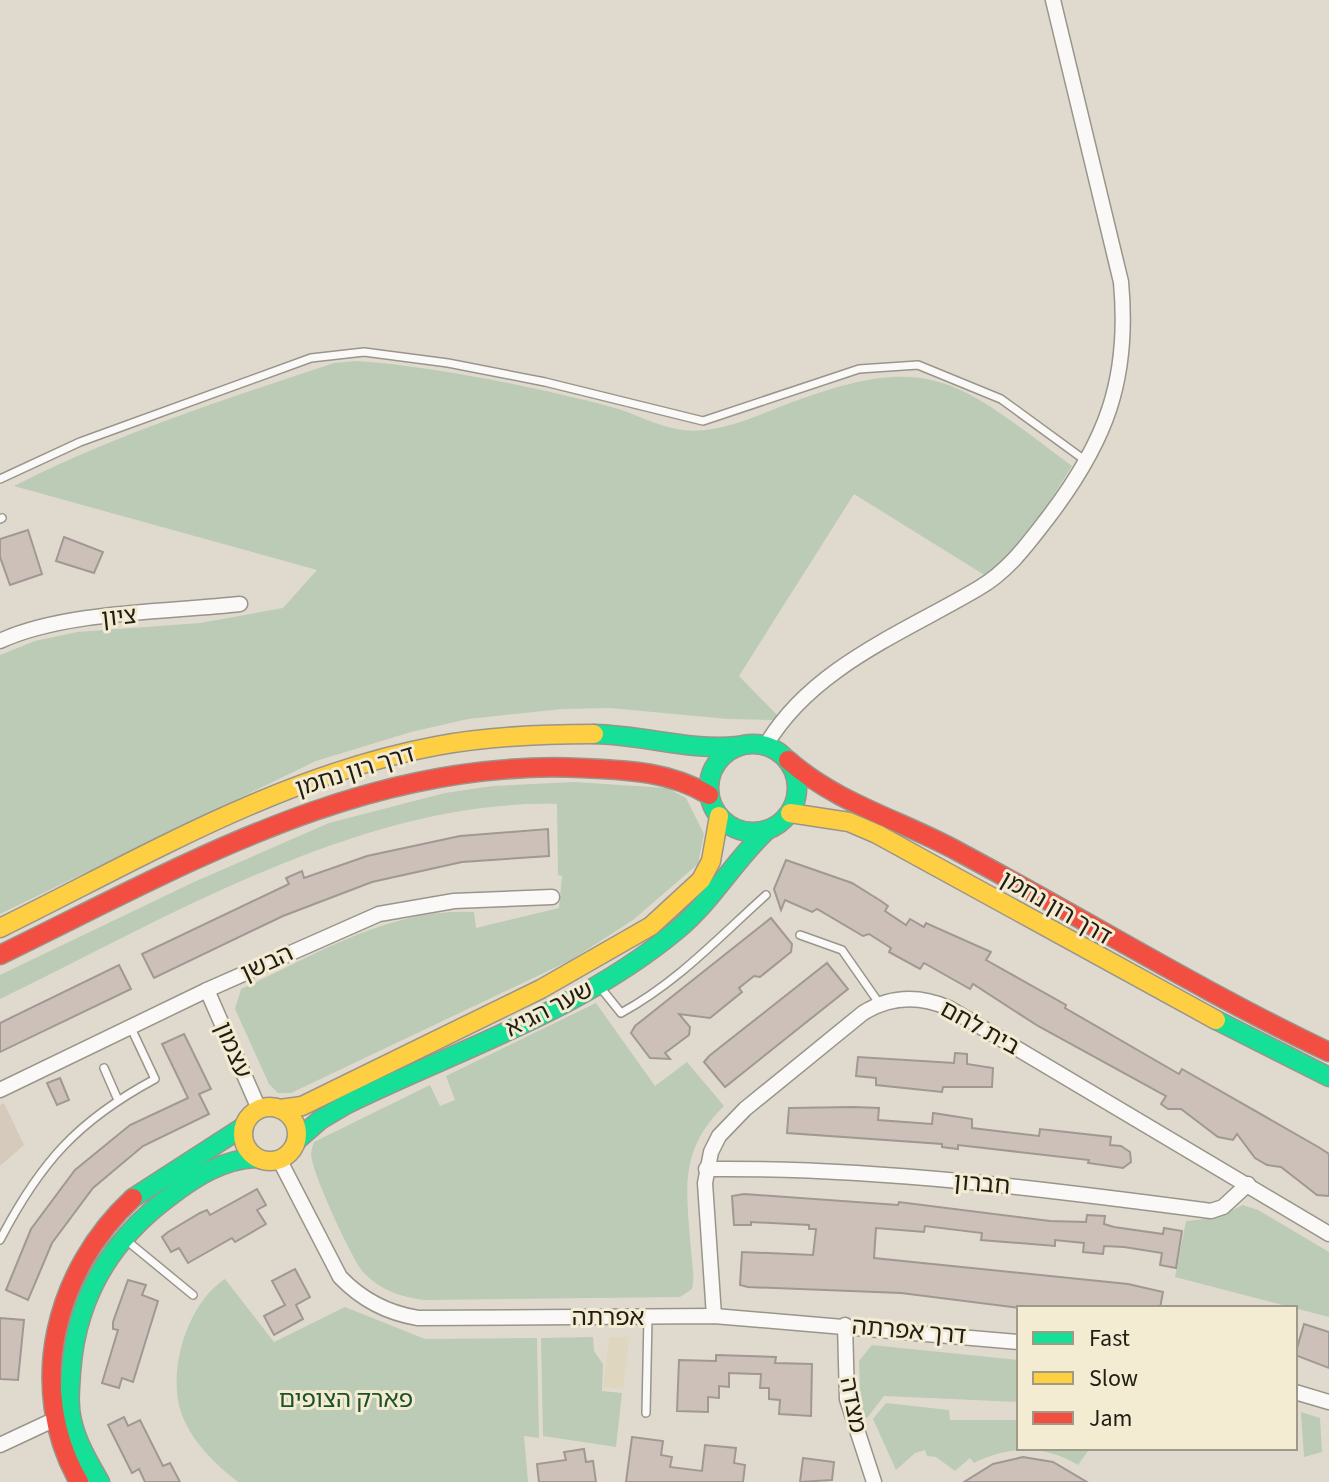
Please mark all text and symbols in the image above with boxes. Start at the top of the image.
street label: ציון [100,598,138,636]
street label: דרך רון נחמן [291,736,419,806]
street label: דרך רון נחמן [994,862,1118,954]
street label: הבשן [235,936,299,990]
street label: שער הגיא [499,972,599,1046]
street label: בית לחם [934,992,1026,1064]
street label: עצמון [205,1016,261,1084]
street label: חברון [952,1164,1012,1204]
street label: אפרתה [572,1300,644,1335]
legend [1017,1306,1297,1450]
street label: דרך אפרתה [850,1309,968,1353]
text: Fast [1089,1321,1130,1356]
text: Slow [1089,1361,1138,1396]
street label: מצדה [830,1374,876,1436]
park label: פארק הצופים [279,1382,413,1417]
text: Jam [1089,1401,1133,1436]

